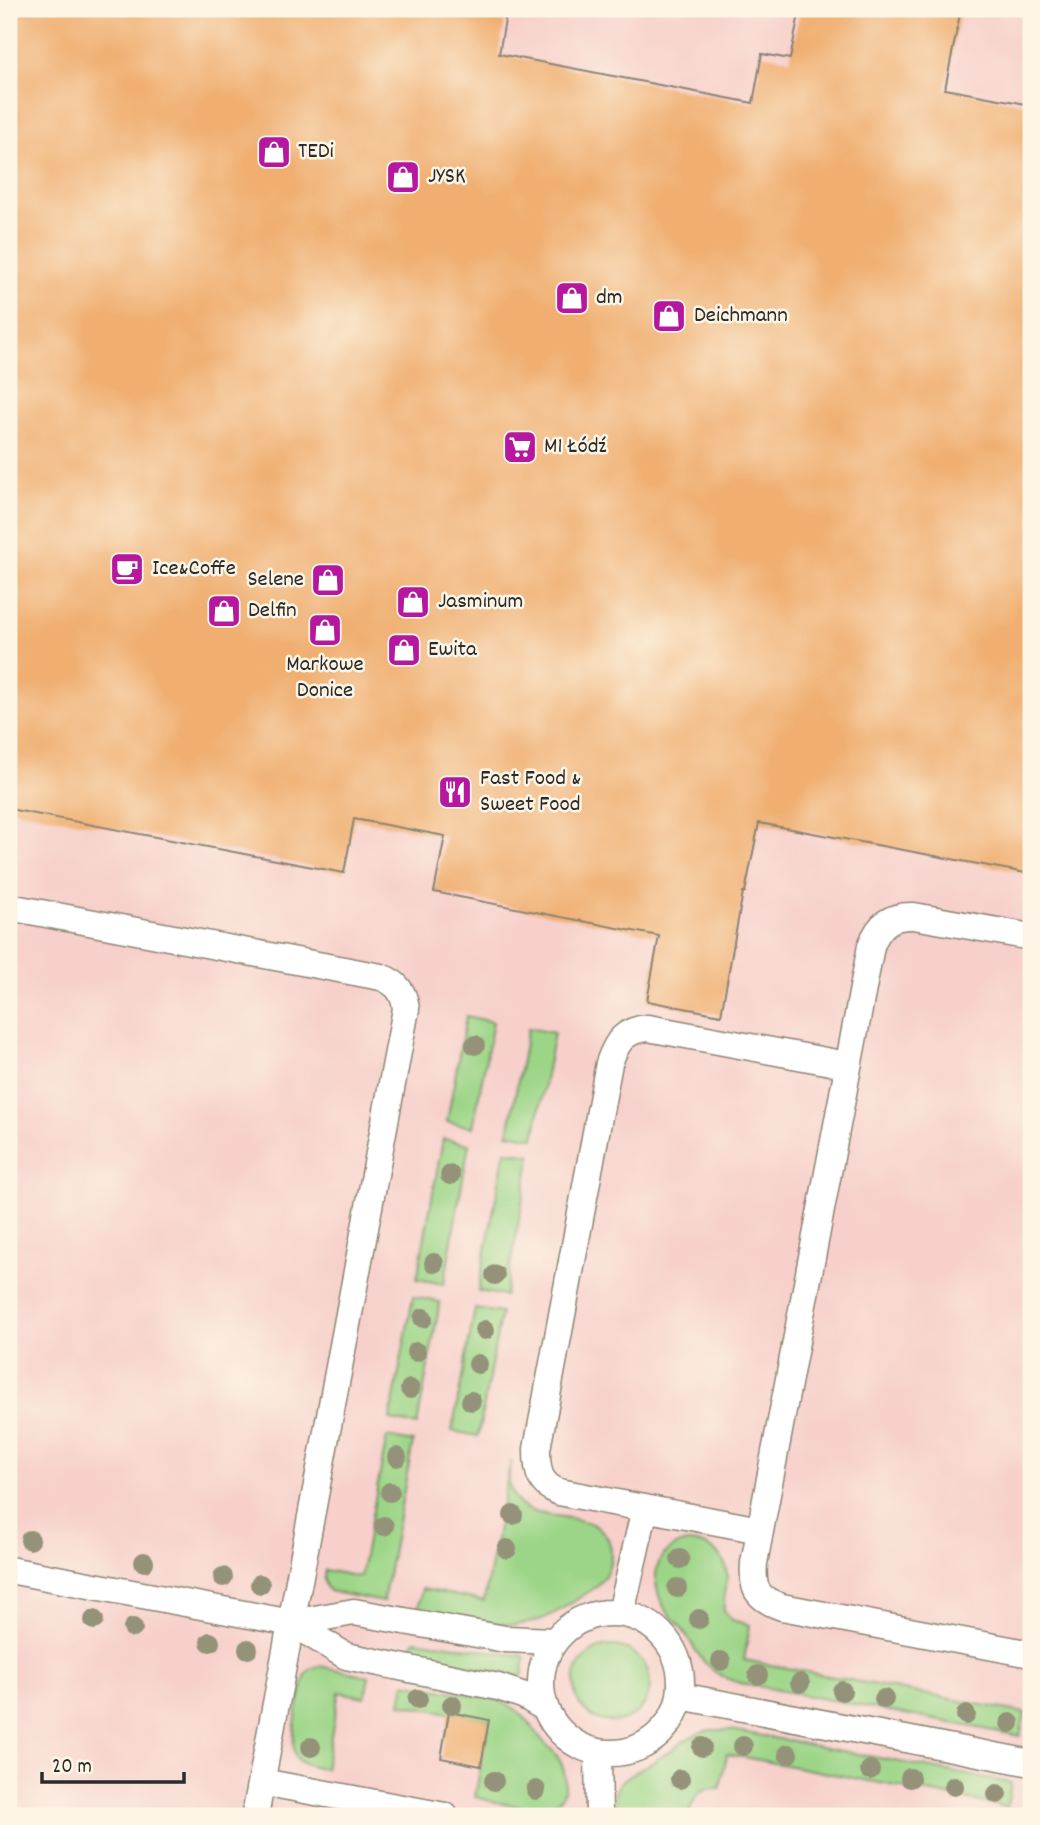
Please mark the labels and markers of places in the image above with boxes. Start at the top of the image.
shop icon: TEDi [255,133,293,171]
place label: TEDi [298,136,334,169]
shop icon: JYSK [384,158,422,196]
place label: JYSK [428,161,466,194]
shop icon: dm [553,279,591,317]
place label: dm [596,282,623,315]
shop icon: Deichmann [650,297,688,335]
place label: Deichmann [694,300,788,333]
supermarket icon: M1 Łódź [501,428,539,466]
place label: M1 Łódź [544,431,607,464]
cafe icon: Ice&Coffe [108,550,146,588]
place label: Ice&Coffe [152,553,236,586]
shop icon: Selene [309,561,347,599]
place label: Selene [247,564,304,597]
shop icon: Jasminum [394,583,432,621]
place label: Jasminum [438,586,523,619]
shop icon: Delfin [205,592,243,630]
place label: Delfin [248,595,297,628]
shop icon: Markowe Donice [306,611,344,649]
shop icon: Ewita [385,631,423,669]
place label: Ewita [428,634,478,667]
place label: Markowe Donice [286,649,364,708]
place label: Fast Food & Sweet Food [480,763,581,822]
restaurant icon: Fast Food & Sweet Food [436,773,474,811]

